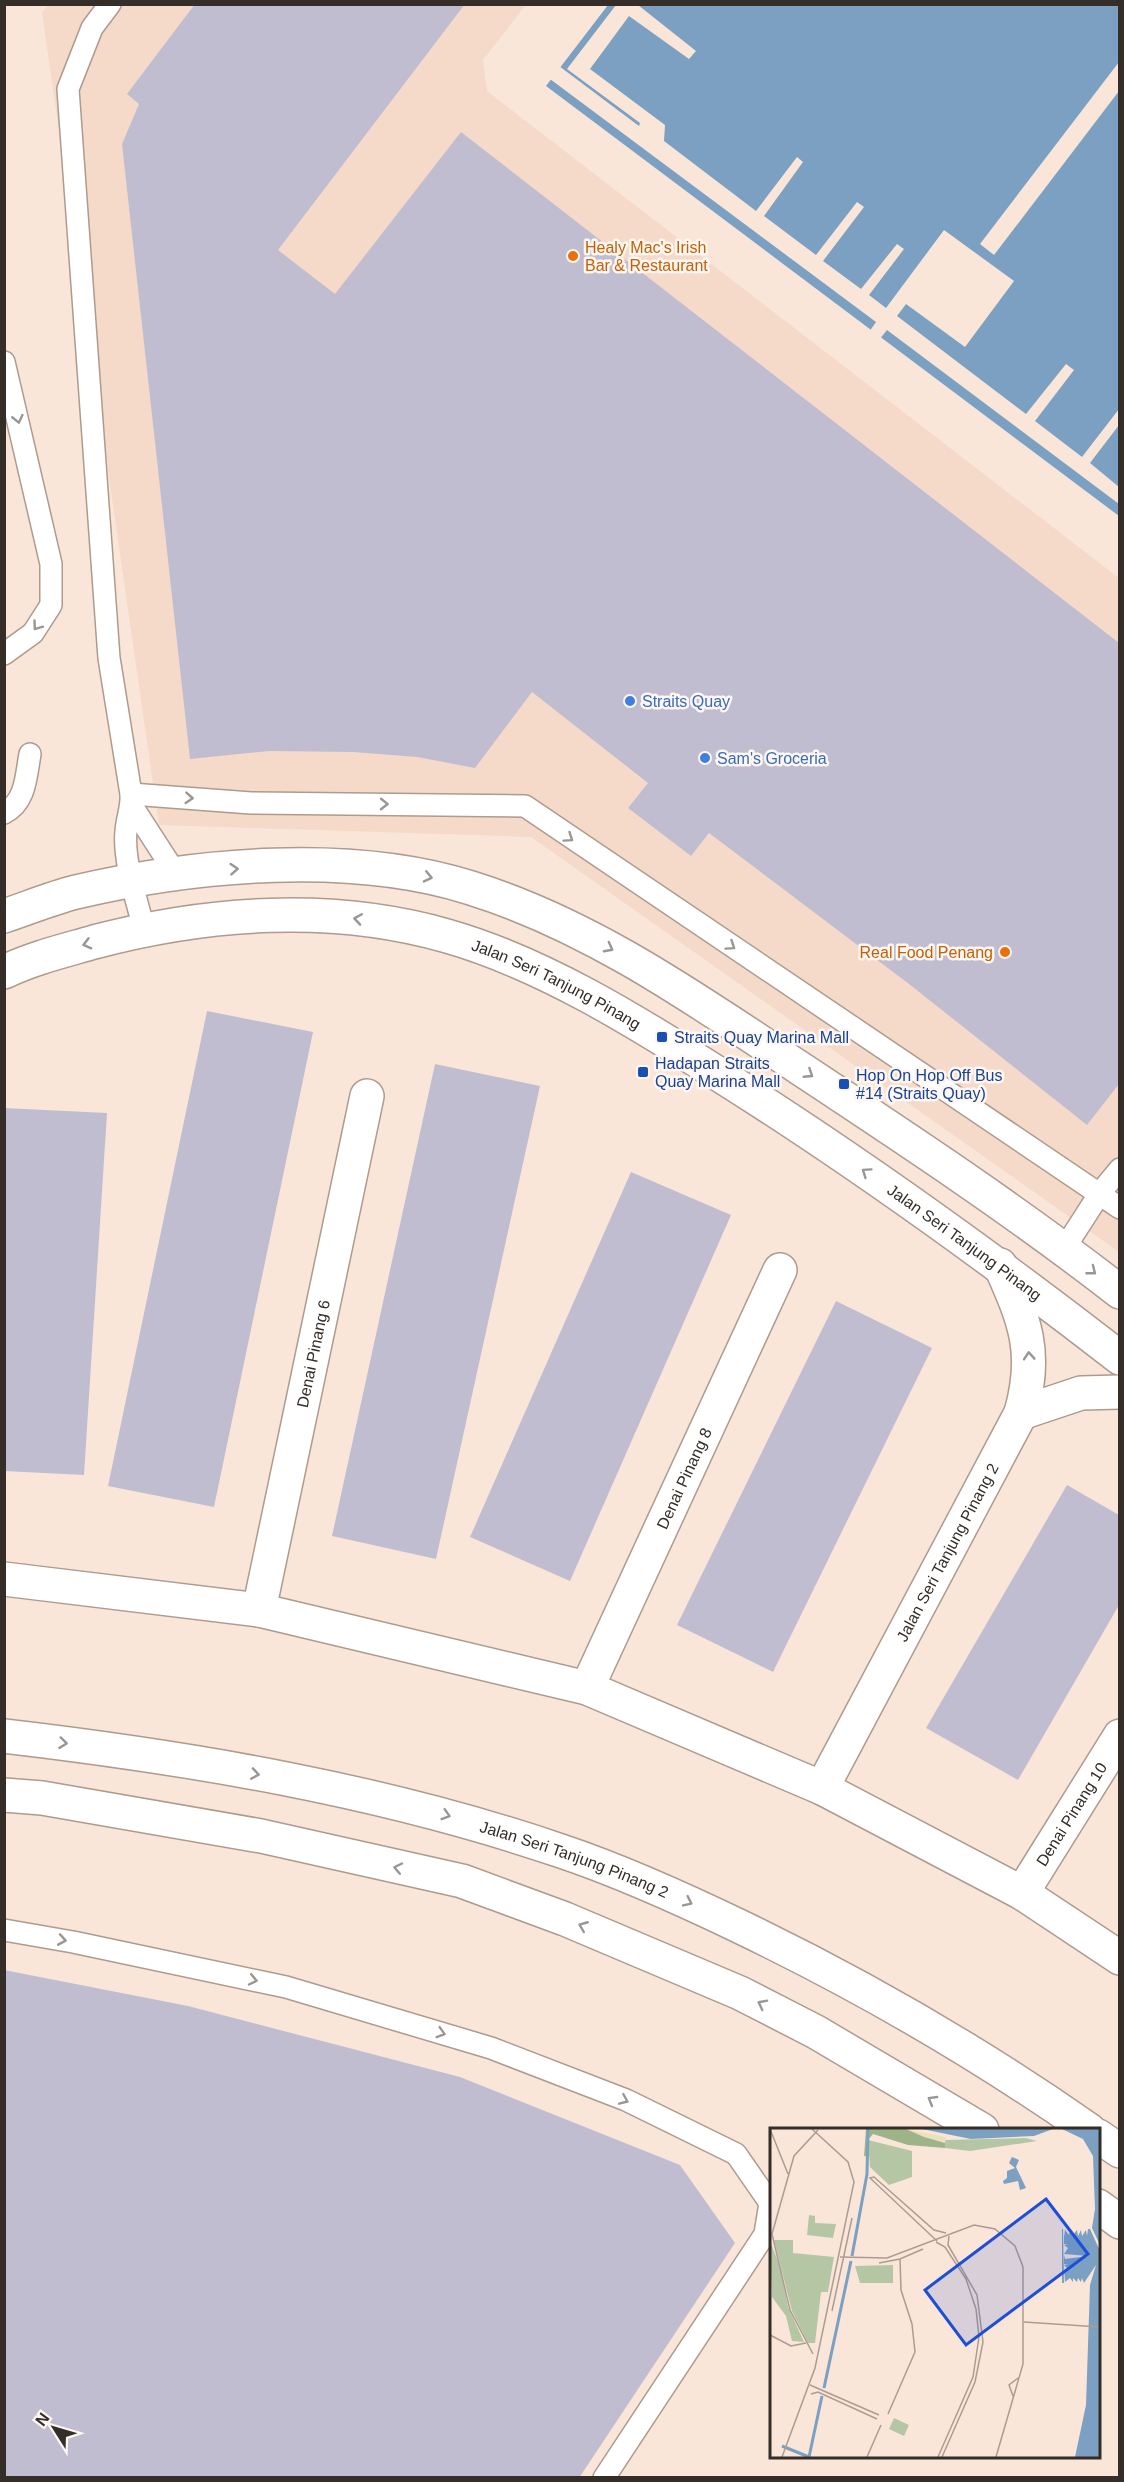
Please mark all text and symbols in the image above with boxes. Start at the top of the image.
place label: Healy Mac's Irish Bar & Restaurant [585,239,708,274]
marker: Healy Mac's Irish Bar & Restaurant [566,249,580,263]
one-way arrow [11,413,24,423]
one-way arrow [33,620,44,631]
place label: Straits Quay [642,693,730,710]
marker: Straits Quay [623,694,637,708]
place label: Sam's Groceria [717,750,827,767]
marker: Sam's Groceria [698,751,712,765]
one-way arrow [185,791,194,804]
one-way arrow [380,798,389,810]
one-way arrow [562,830,573,841]
one-way arrow [230,863,239,876]
one-way arrow [423,870,433,883]
one-way arrow [353,914,362,926]
street label: Jalan Seri Tanjung Pinang [470,936,644,1033]
one-way arrow [82,937,93,949]
one-way arrow [724,939,735,950]
one-way arrow [603,941,613,952]
place label: Real Food Penang [860,944,993,961]
marker: Real Food Penang [998,945,1012,959]
place label: Straits Quay Marina Mall [674,1029,849,1046]
marker: Straits Quay Marina Mall [655,1030,669,1044]
place label: Hadapan Straits Quay Marina Mall [655,1055,780,1090]
marker: Hadapan Straits Quay Marina Mall [636,1065,650,1079]
one-way arrow [803,1067,814,1078]
place label: Hop On Hop Off Bus #14 (Straits Quay) [856,1067,1002,1102]
marker: Hop On Hop Off Bus #14 (Straits Quay) [837,1077,851,1091]
one-way arrow [861,1168,872,1179]
street label: Jalan Seri Tanjung Pinang [884,1181,1045,1304]
one-way arrow [1085,1263,1096,1274]
street label: Denai Pinang 6 [294,1298,333,1409]
one-way arrow [1023,1351,1036,1360]
street label: Denai Pinang 8 [654,1425,715,1532]
street label: Jalan Seri Tanjung Pinang 2 [893,1460,1002,1644]
one-way arrow [58,1736,67,1749]
street label: Denai Pinang 10 [1033,1760,1110,1869]
one-way arrow [250,1768,260,1780]
one-way arrow [440,1808,450,1820]
street label: Jalan Seri Tanjung Pinang 2 [478,1818,671,1901]
one-way arrow [393,1862,403,1875]
one-way arrow [682,1894,693,1906]
one-way arrow [579,1921,590,1933]
one-way arrow [58,1933,67,1945]
one-way arrow [248,1973,258,1986]
one-way arrow [757,2000,768,2012]
one-way arrow [435,2026,445,2038]
one-way arrow [617,2093,628,2105]
one-way arrow [928,2095,938,2107]
inset map [770,2128,1100,2458]
north arrow [24,2398,84,2458]
text: N [32,2410,53,2429]

